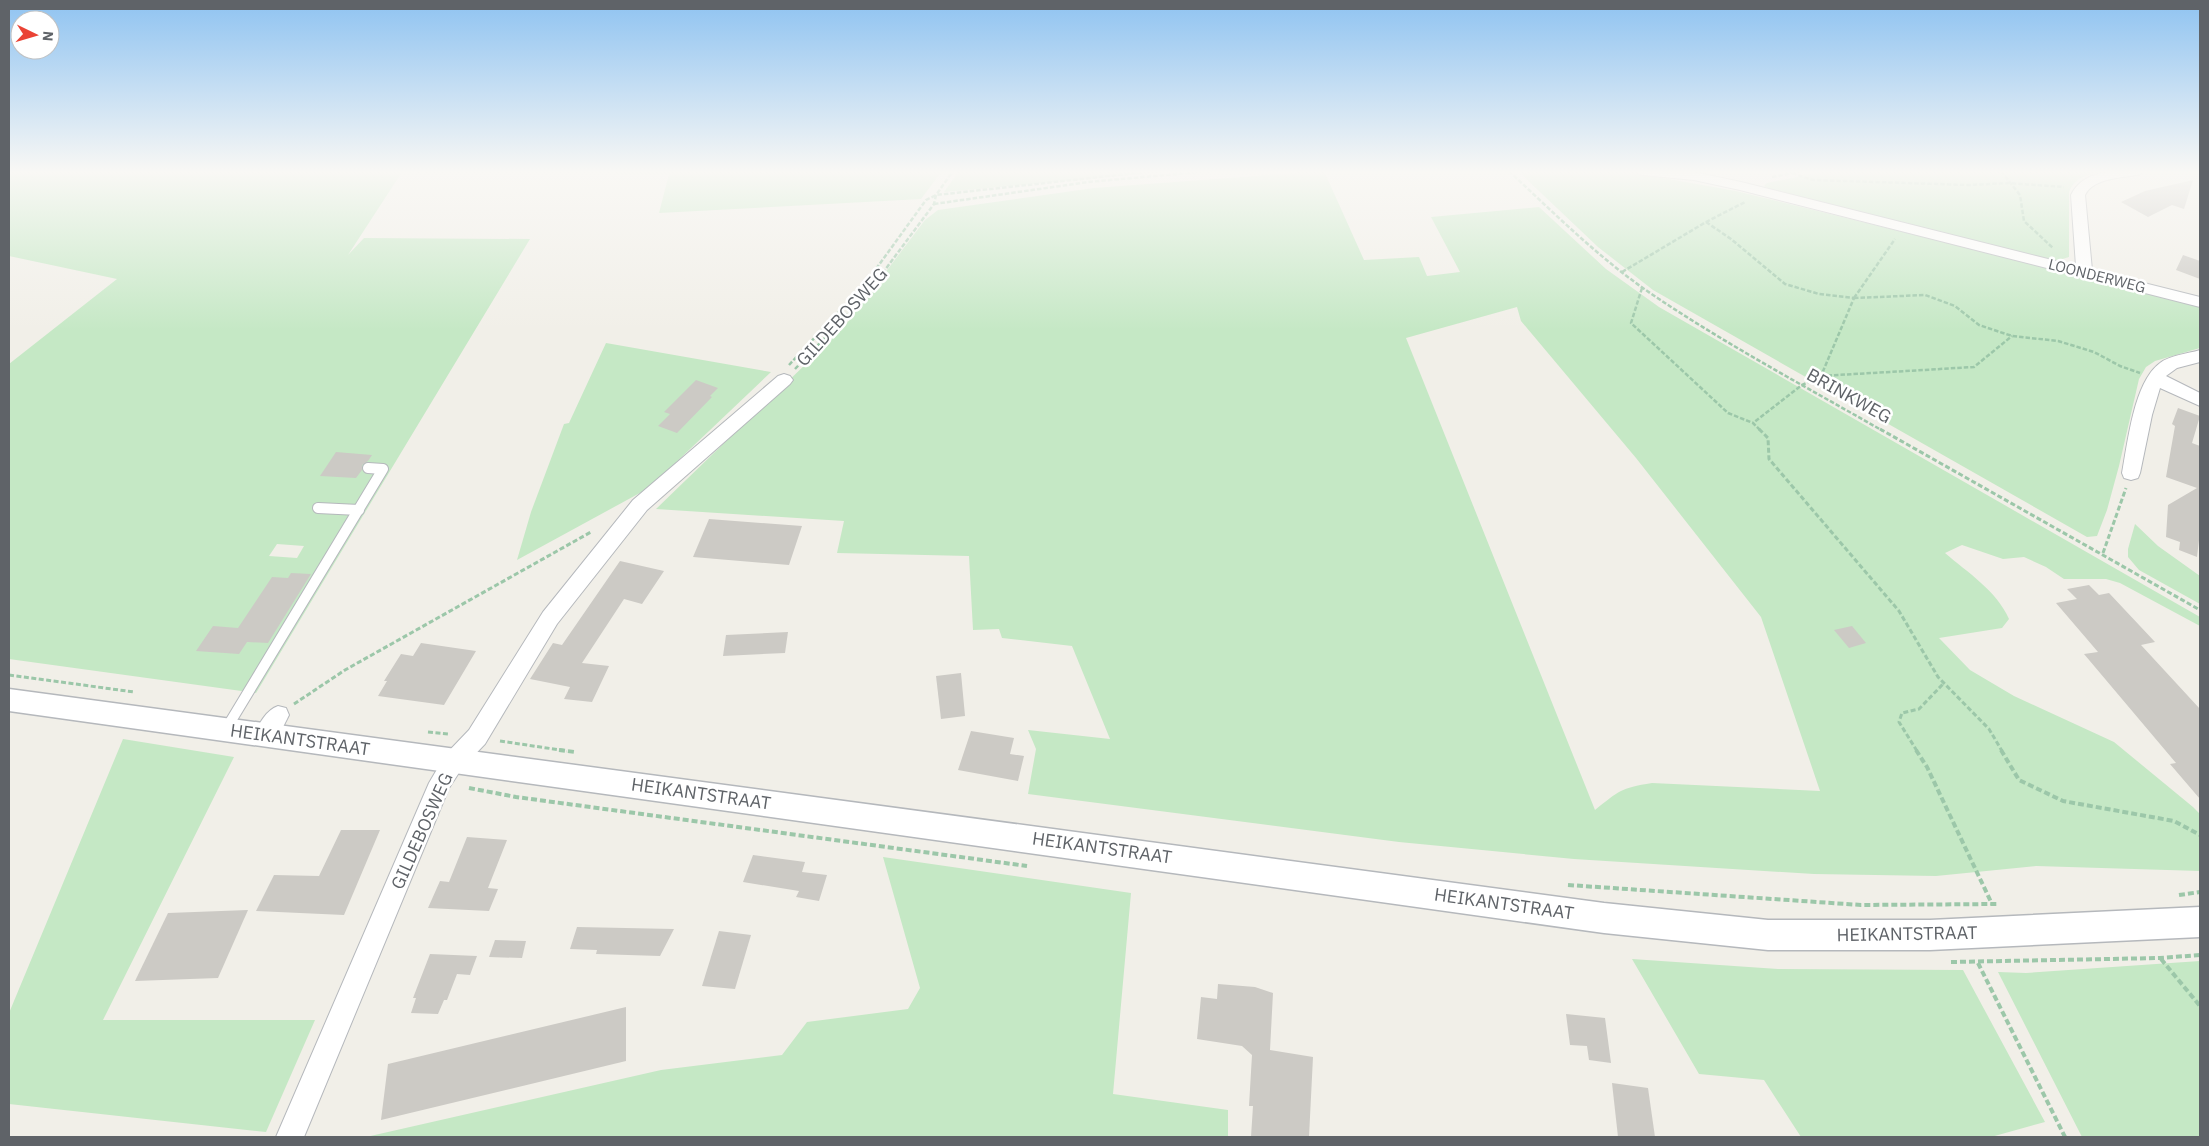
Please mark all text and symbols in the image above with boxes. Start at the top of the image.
north arrow [10,10,60,60]
text: N [39,30,57,42]
street label: LOONDERWEG [2046,254,2148,297]
street label: GILDEBOSWEG [791,262,892,371]
street label: BRINKWEG [1803,363,1896,428]
street label: HEIKANTSTRAAT [229,718,371,761]
street label: GILDEBOSWEG [386,769,458,893]
street label: HEIKANTSTRAAT [630,772,772,815]
street label: HEIKANTSTRAAT [1031,826,1173,869]
street label: HEIKANTSTRAAT [1433,882,1575,925]
street label: HEIKANTSTRAAT [1836,921,1978,946]

